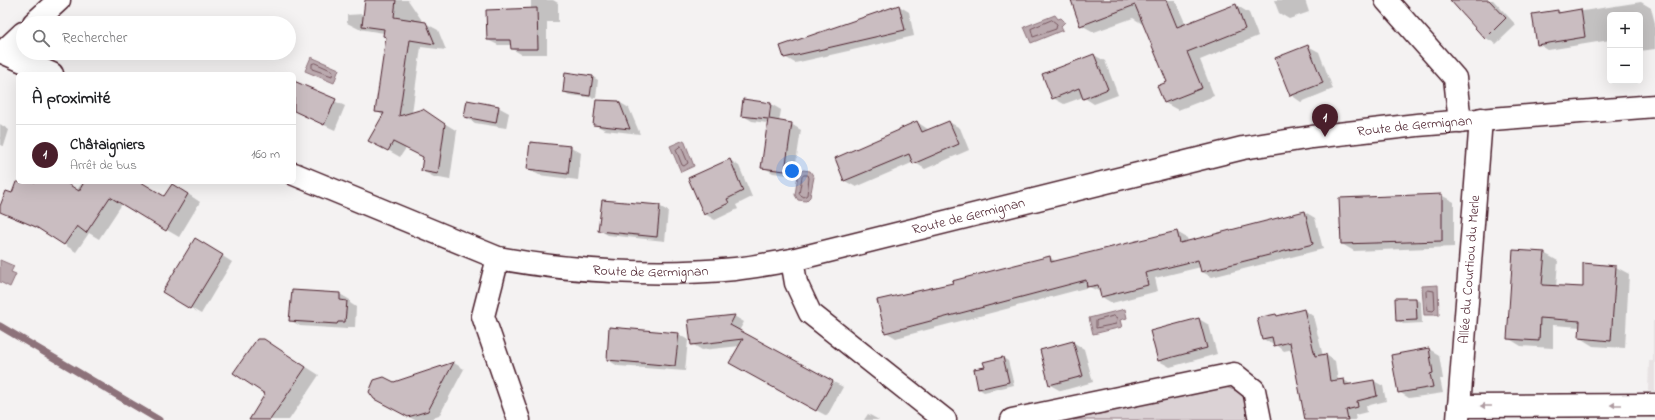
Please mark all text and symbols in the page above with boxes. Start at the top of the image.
map controls [1607,12,1643,84]
button: + [1607,12,1643,48]
search box [16,16,296,60]
icon: search [30,27,52,49]
text: Rechercher [62,27,127,49]
button: − [1607,48,1643,84]
text: À proximité [32,86,110,111]
pin: 1 [1312,104,1338,137]
street label: Route de Germignan [1356,110,1473,142]
text: Châtaigniers [70,134,145,156]
text: 1 [43,145,47,164]
text: 160 m [251,145,280,164]
text: Arrêt de bus [70,156,137,175]
your location [782,161,802,181]
street label: Route de Germignan [910,192,1027,240]
street label: Allée du Courtiou du Merle [1453,194,1486,345]
street label: Route de Germignan [592,260,709,284]
one-way arrow [1609,402,1622,408]
one-way arrow [1479,403,1492,409]

